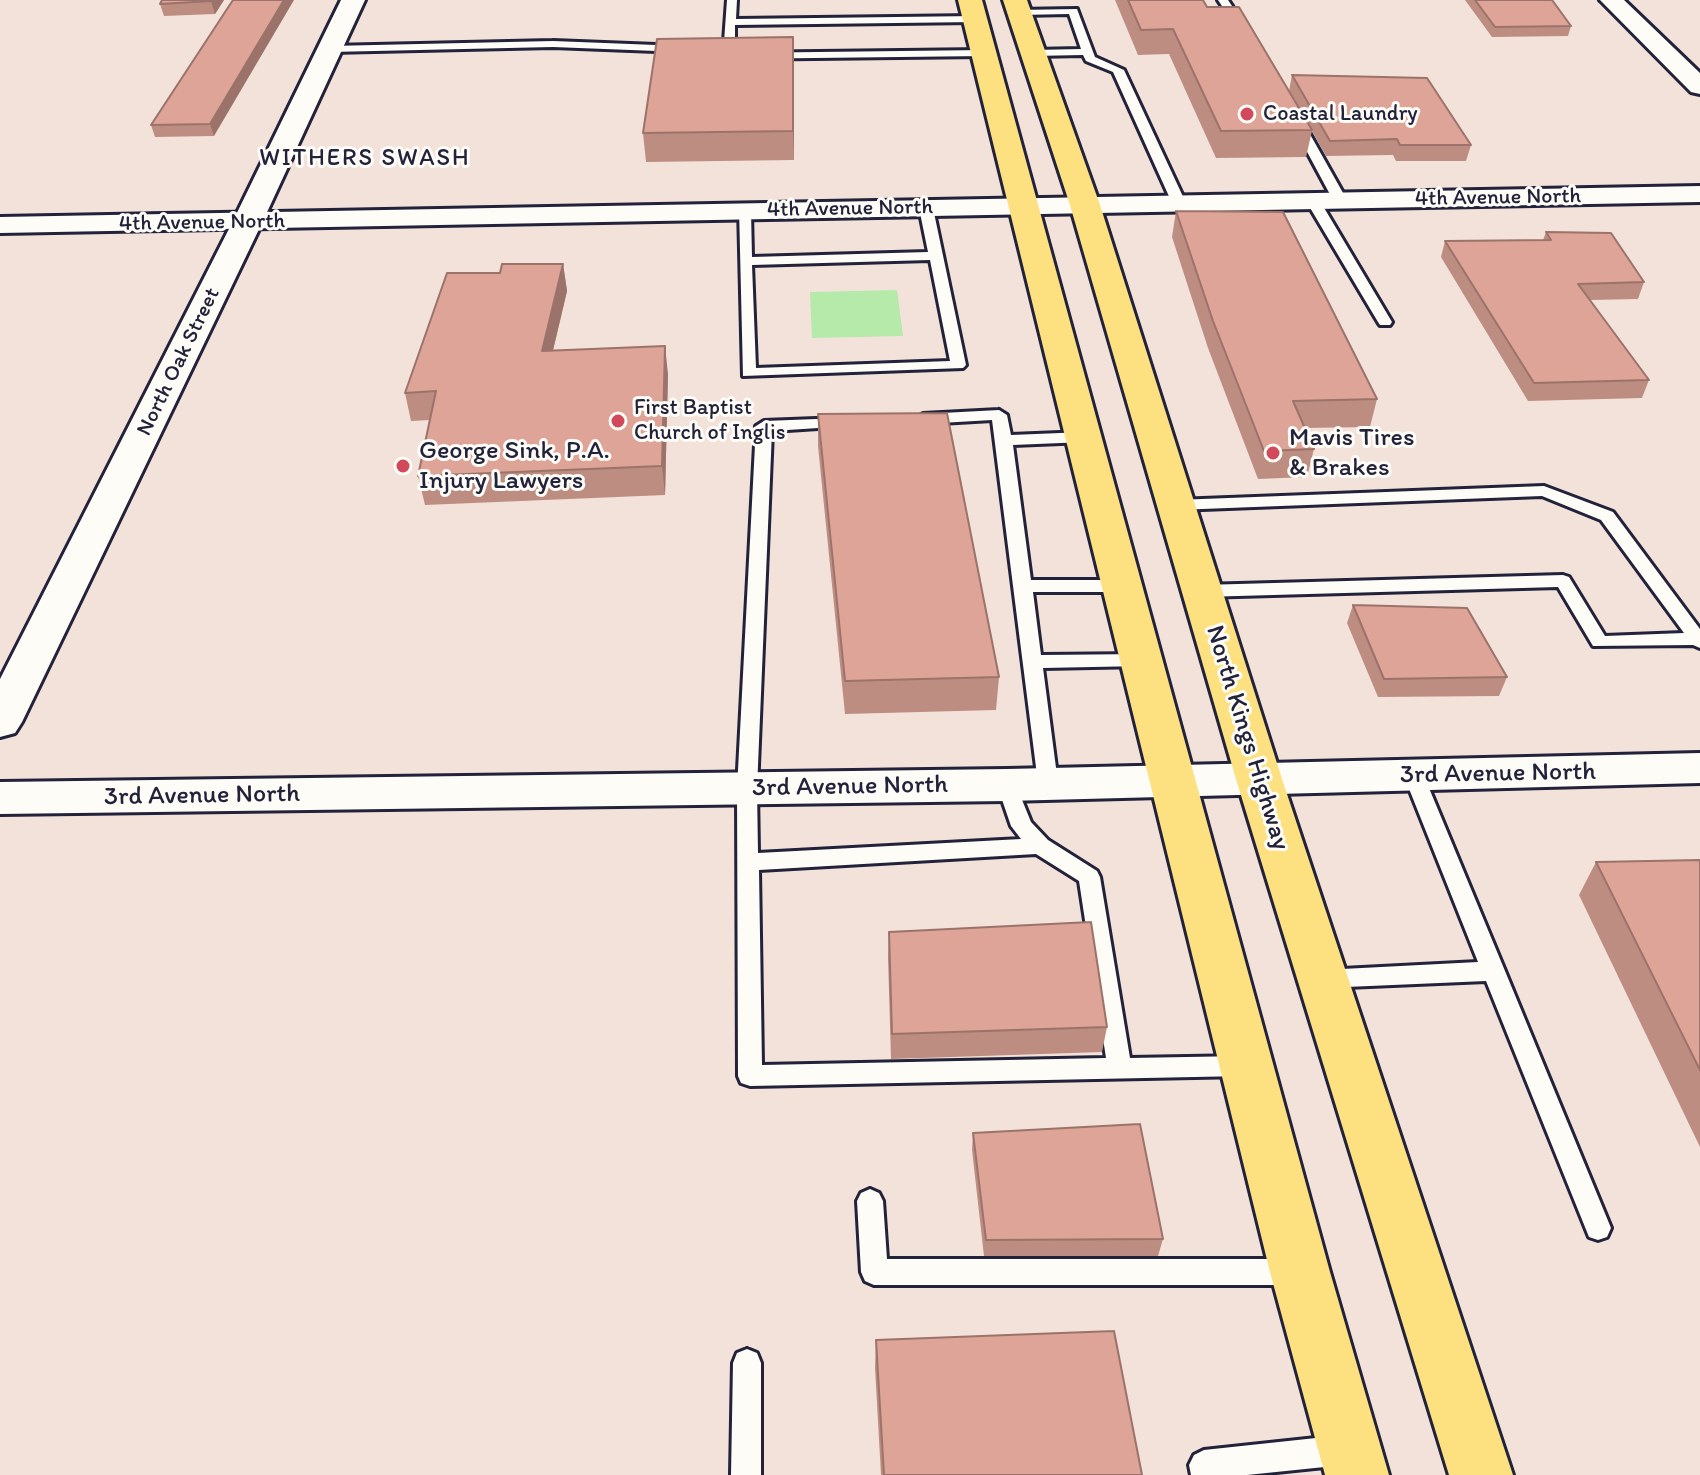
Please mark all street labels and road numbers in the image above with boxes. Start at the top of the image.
street label: 4th Avenue North [1415,183,1581,213]
street label: 4th Avenue North [767,194,933,224]
street label: 4th Avenue North [119,208,285,238]
street label: North Oak Street [132,284,226,440]
street label: North Kings Highway [1198,622,1296,854]
street label: 3rd Avenue North [1400,757,1596,791]
street label: 3rd Avenue North [752,770,948,804]
street label: 3rd Avenue North [104,779,300,813]

